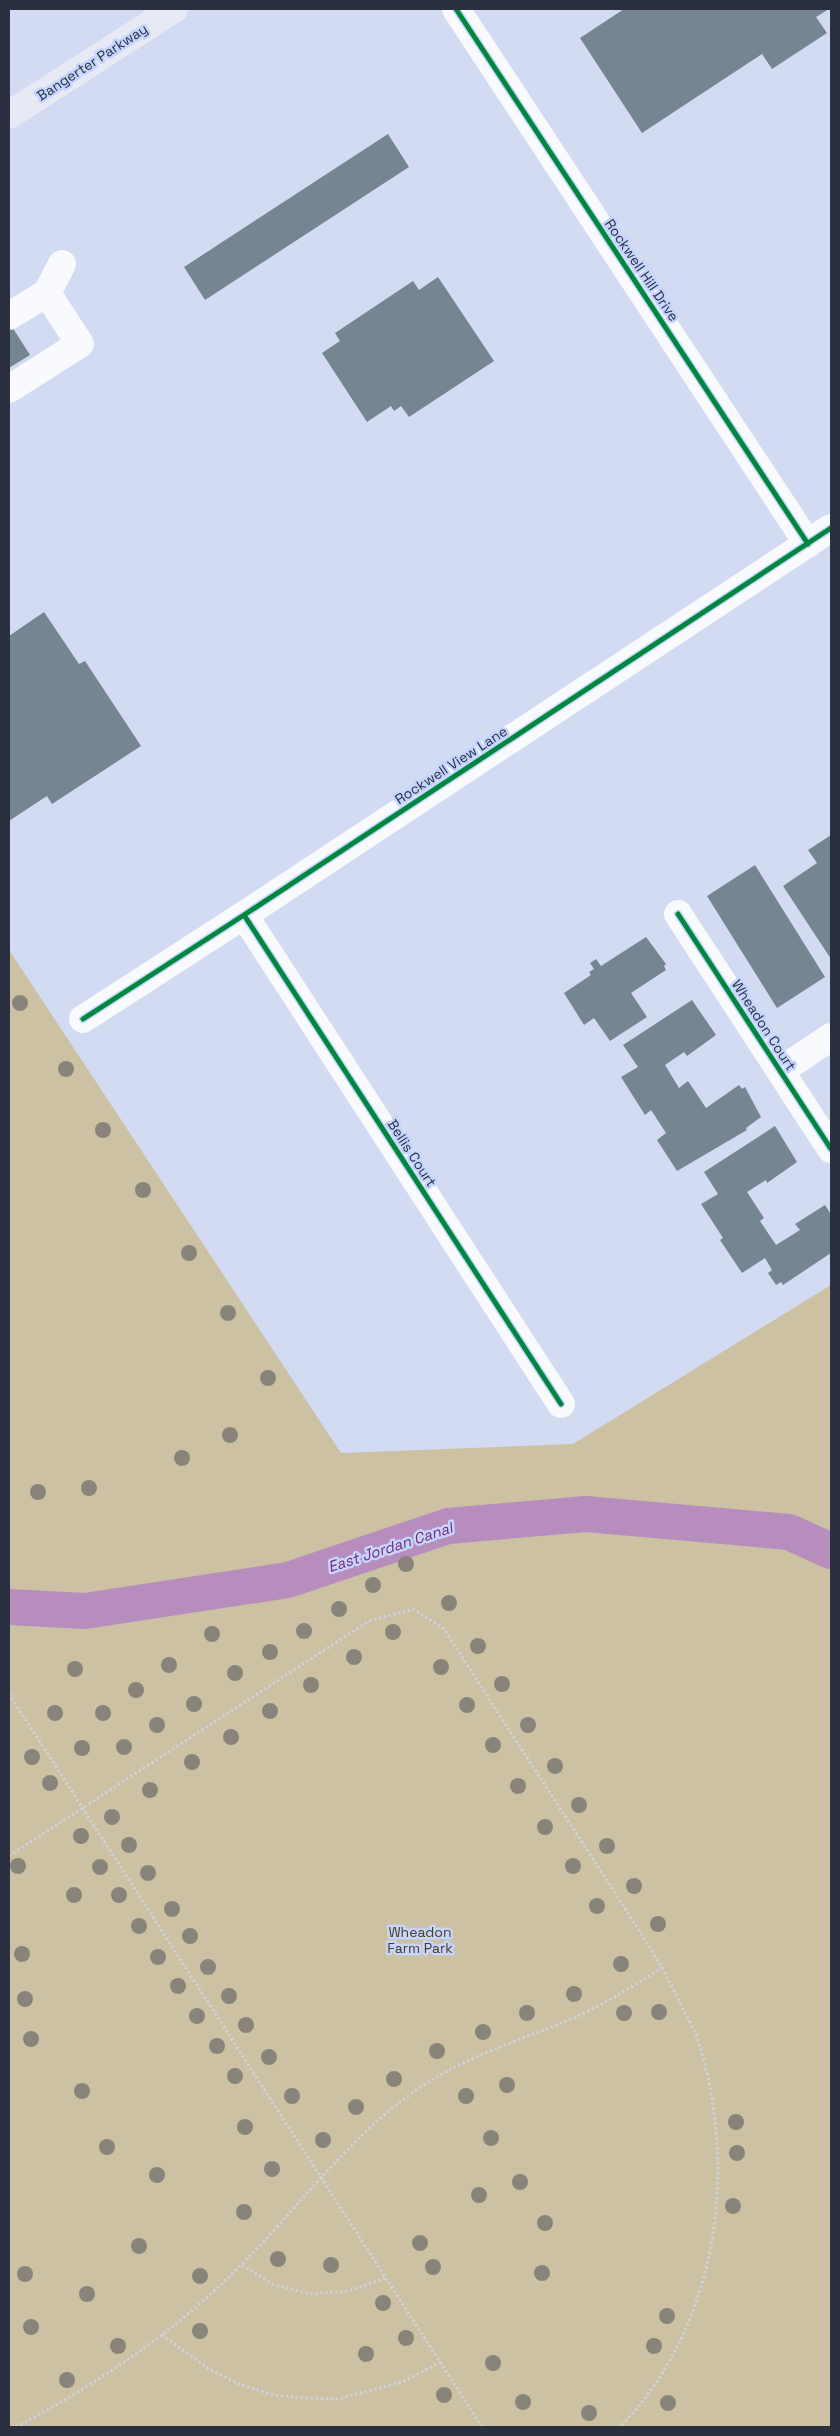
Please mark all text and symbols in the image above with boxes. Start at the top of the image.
street label: Bangerter Parkway [33,19,151,105]
street label: Rockwell Hill Drive [601,215,683,325]
street label: Rockwell View Lane [391,722,511,808]
street label: Wheadon Court [728,976,800,1074]
street label: Bellis Court [384,1116,440,1190]
water label: East Jordan Canal [325,1517,457,1576]
park label: Wheadon Farm Park [387,1923,453,1957]

